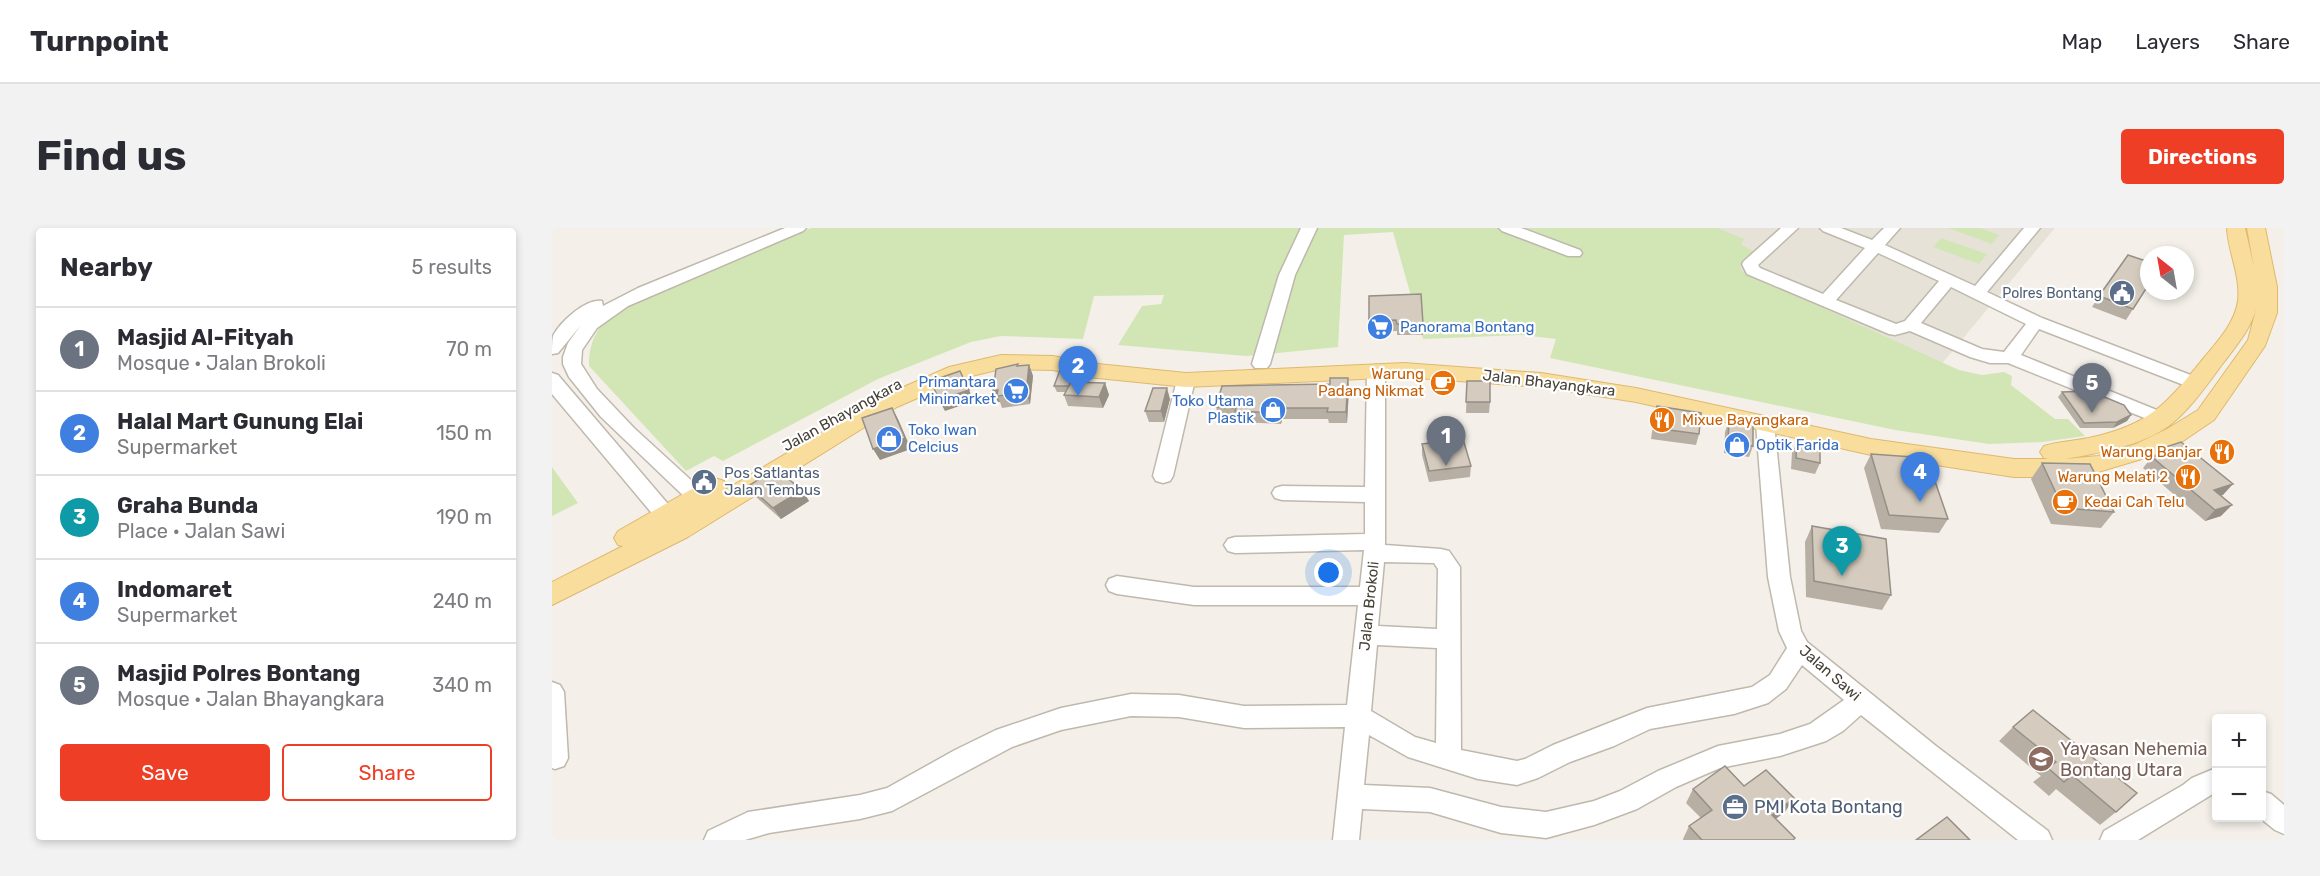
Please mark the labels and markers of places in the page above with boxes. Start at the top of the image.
public building icon: Polres Bontang [2107,278,2137,308]
place label: Polres Bontang [2002,285,2102,302]
supermarket icon: Panorama Bontang [1365,312,1395,342]
place label: Panorama Bontang [1400,318,1534,336]
pin: 2 [1058,346,1098,396]
pin: 5 [2072,364,2112,413]
place label: Warung Padang Nikmat [1318,365,1424,400]
cafe icon: Warung Padang Nikmat [1428,368,1458,398]
place label: Primantara Minimarket [918,373,996,408]
supermarket icon: Primantara Minimarket [1001,376,1031,406]
place label: Toko Utama Plastik [1172,392,1254,427]
shop icon: Toko Utama Plastik [1258,395,1288,425]
restaurant icon: Mixue Bayangkara [1647,405,1677,435]
place label: Mixue Bayangkara [1682,411,1809,429]
pin: 1 [1426,416,1466,466]
place label: Toko Iwan Celcius [908,421,977,456]
shop icon: Toko Iwan Celcius [874,424,904,454]
shop icon: Optik Farida [1722,430,1752,460]
place label: Optik Farida [1756,436,1839,454]
restaurant icon: Warung Banjar [2207,437,2237,467]
place label: Warung Banjar [2100,443,2202,461]
pin: 4 [1900,452,1940,502]
restaurant icon: Warung Melati 2 [2173,462,2203,492]
place label: Pos Satlantas Jalan Tembus [724,464,821,499]
public building icon: Pos Satlantas Jalan Tembus [689,467,719,497]
place label: Warung Melati 2 [2057,468,2168,486]
cafe icon: Kedai Cah Telu [2050,487,2080,517]
place label: Kedai Cah Telu [2084,493,2185,511]
pin: 3 [1822,526,1862,576]
place label: Yayasan Nehemia Bontang Utara [2060,738,2208,781]
school or university icon: Yayasan Nehemia Bontang Utara [2026,744,2056,774]
office icon: PMI Kota Bontang [1720,792,1750,822]
place label: PMI Kota Bontang [1754,796,1903,818]

